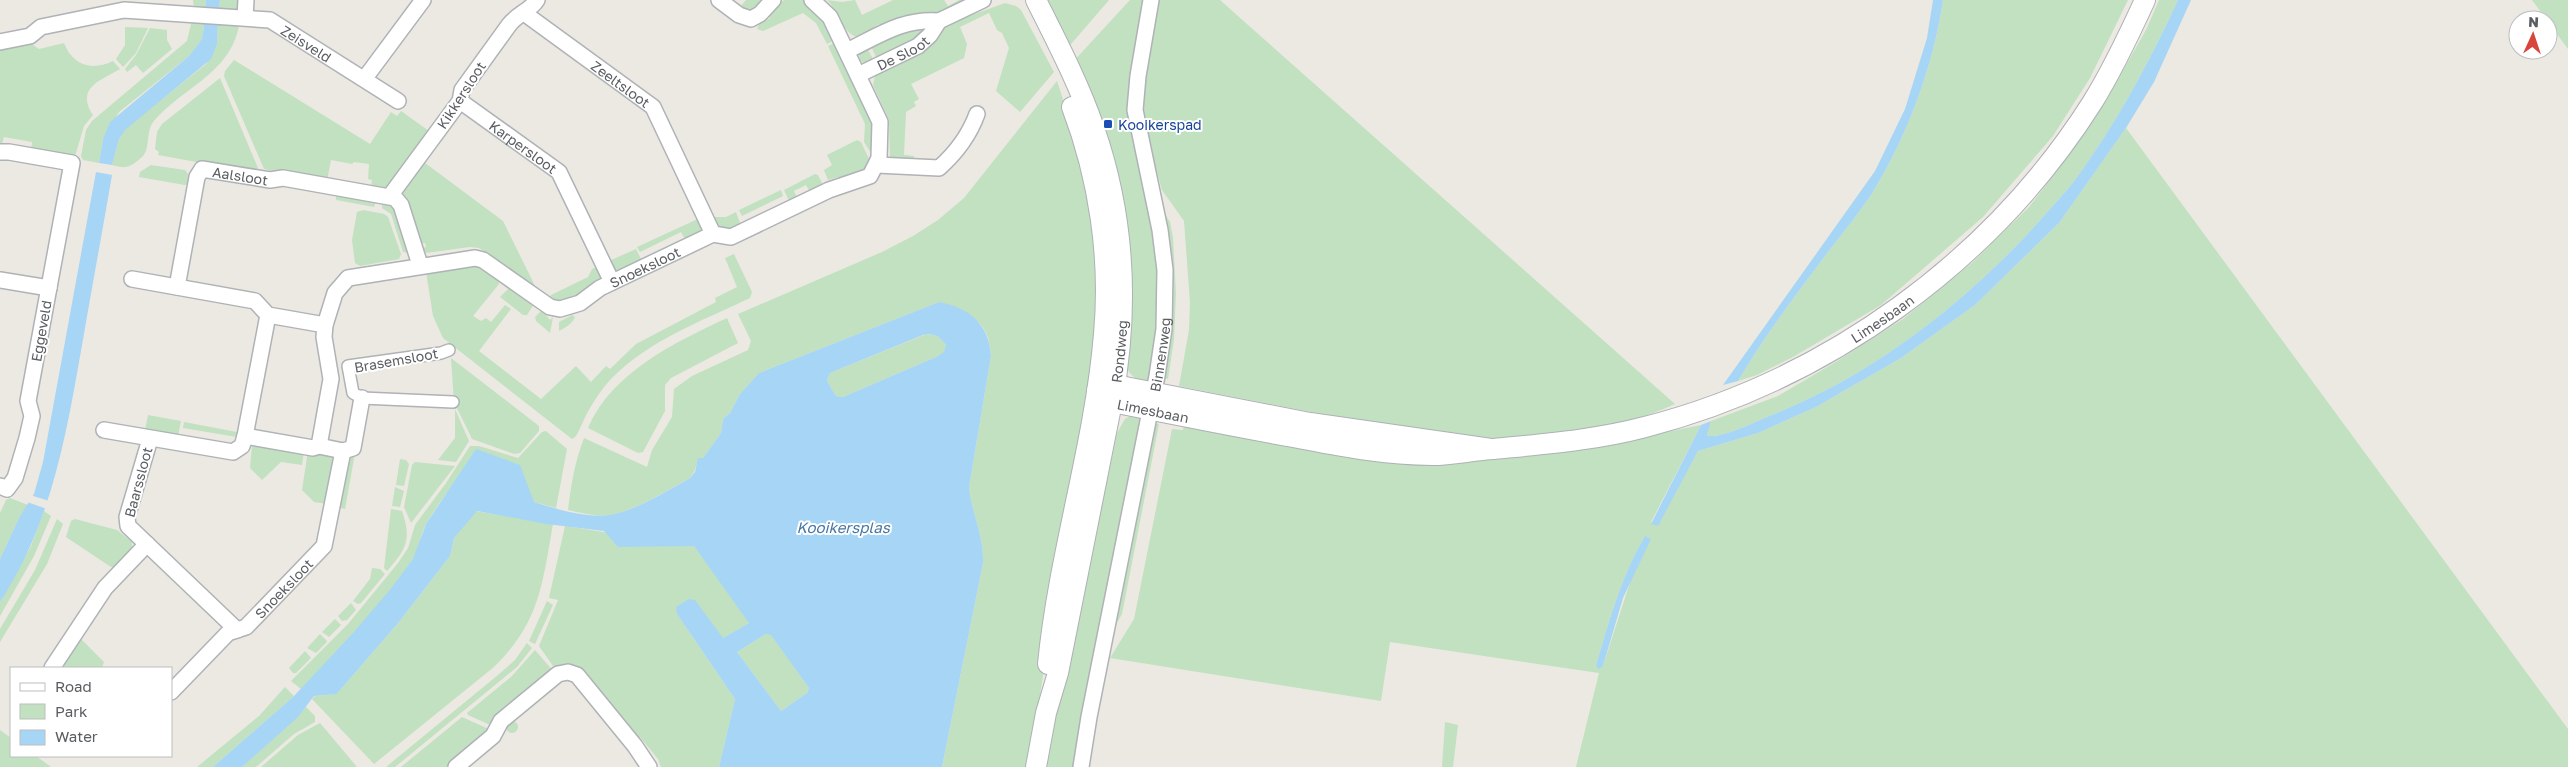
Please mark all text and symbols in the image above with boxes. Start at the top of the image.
north arrow [2508,10,2558,60]
text: N [2528,13,2539,30]
street label: Zeisveld [278,21,335,65]
street label: De Sloot [874,32,933,73]
street label: Zeeltsloot [588,57,654,111]
street label: Kikkersloot [433,58,489,132]
street label: Karpersloot [486,116,561,176]
place label: Kooikerspad [1118,116,1202,133]
marker: Kooikerspad [1102,118,1114,130]
street label: Aalsloot [211,162,269,188]
street label: Snoeksloot [607,243,683,291]
street label: Limesbaan [1847,291,1917,346]
street label: Eggeveld [27,299,55,363]
street label: Binnenweg [1146,317,1173,393]
street label: Rondweg [1107,320,1130,384]
street label: Brasemsloot [353,344,439,376]
street label: Limesbaan [1116,395,1190,426]
street label: Baarssloot [120,445,156,519]
water label: Kooikersplas [796,518,891,536]
street label: Snoeksloot [251,555,316,621]
legend [10,667,172,757]
text: Road [55,677,92,695]
text: Park [55,702,88,720]
text: Water [55,727,98,745]

